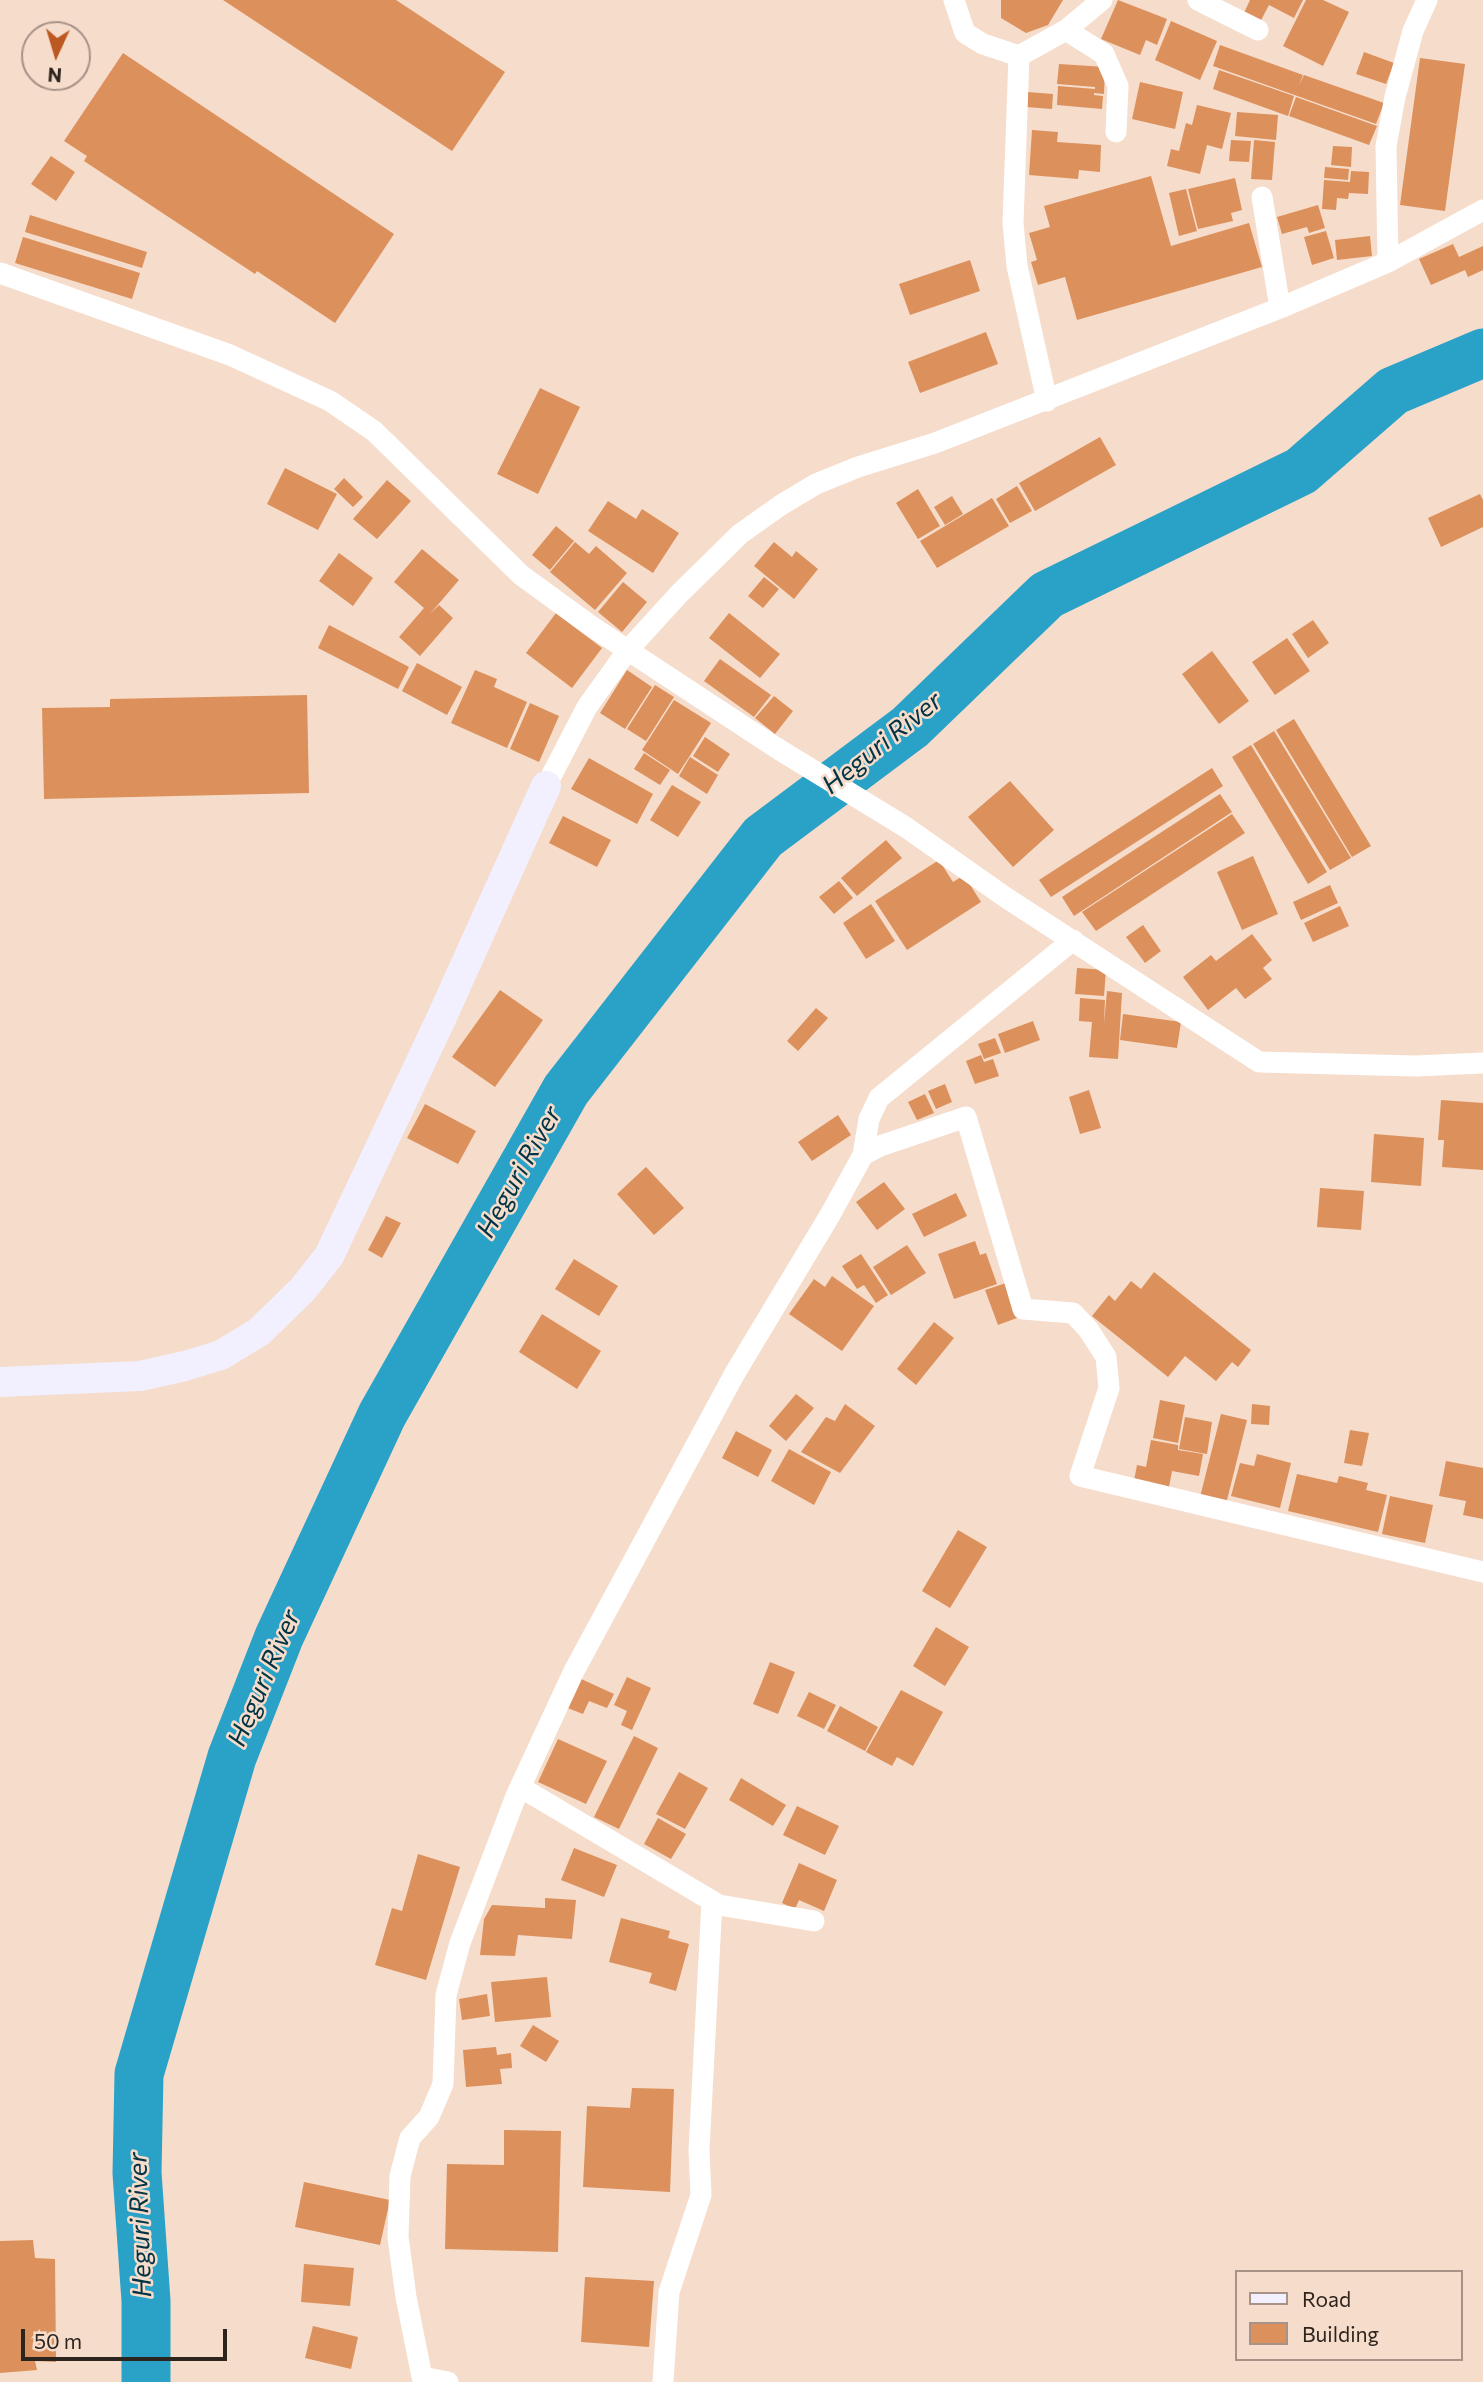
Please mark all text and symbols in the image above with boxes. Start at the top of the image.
north arrow [21,21,91,91]
text: N [47,63,63,87]
water label: Heguri River [816,685,948,801]
water label: Heguri River [470,1101,568,1243]
water label: Heguri River [221,1605,307,1751]
water label: Heguri River [122,2152,158,2298]
legend [1234,2270,1462,2361]
text: Road [1302,2286,1351,2311]
scale bar [24,2316,231,2360]
text: Building [1302,2321,1379,2346]
text: 50 m [34,2328,82,2353]

